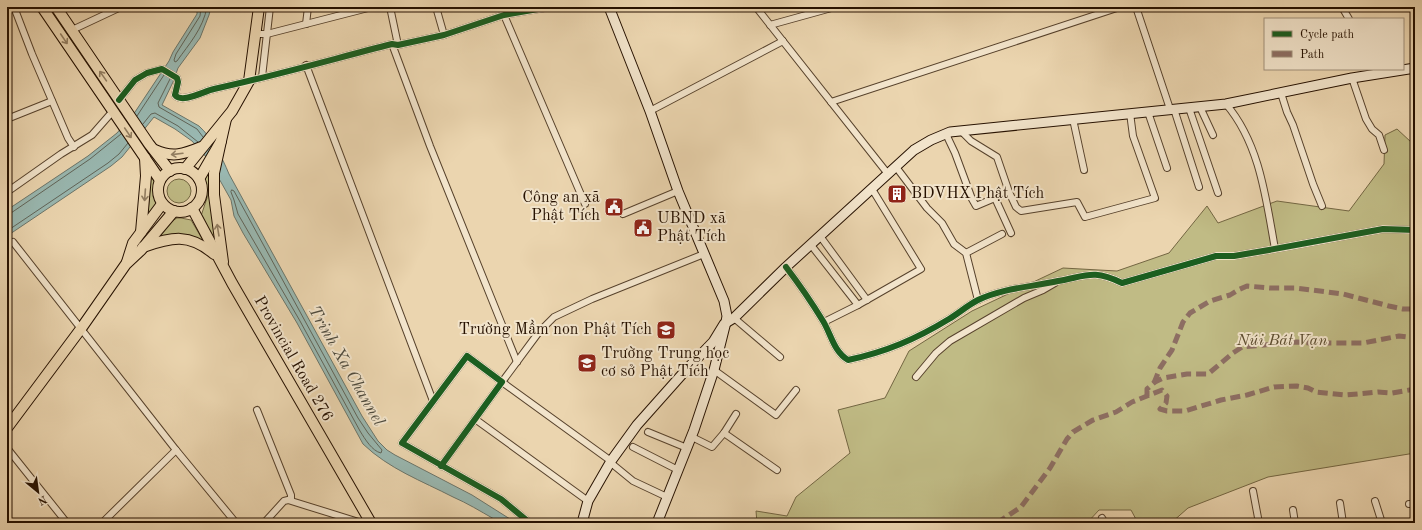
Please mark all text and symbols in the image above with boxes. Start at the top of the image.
legend [1264,18,1404,70]
text: Cycle path [1300,29,1355,41]
one-way arrow [60,33,68,44]
text: Path [1300,49,1325,61]
one-way arrow [99,70,107,81]
one-way arrow [124,127,132,138]
one-way arrow [171,150,184,158]
building icon: BDVHX Phật Tích [886,183,908,205]
place label: BDVHX Phật Tích [911,186,1045,202]
one-way arrow [141,188,148,201]
place label: Công an xã Phật Tích [522,190,600,224]
public building icon: Công an xã Phật Tích [603,196,625,218]
place label: UBND xã Phật Tích [657,211,726,245]
public building icon: UBND xã Phật Tích [632,217,654,239]
one-way arrow [214,224,222,237]
street label: Provincial Road 276 [251,293,335,425]
water label: Trinh Xa Channel [305,303,387,429]
place label: Trường Mầm non Phật Tích [459,319,652,338]
school or university icon: Trường Mầm non Phật Tích [655,319,677,341]
park label: Núi Bát Vạn [1236,333,1327,349]
place label: Trường Trung học cơ sở Phật Tích [601,346,729,380]
school or university icon: Trường Trung học cơ sở Phật Tích [576,352,598,374]
north arrow [18,472,58,512]
text: N [35,493,48,507]

